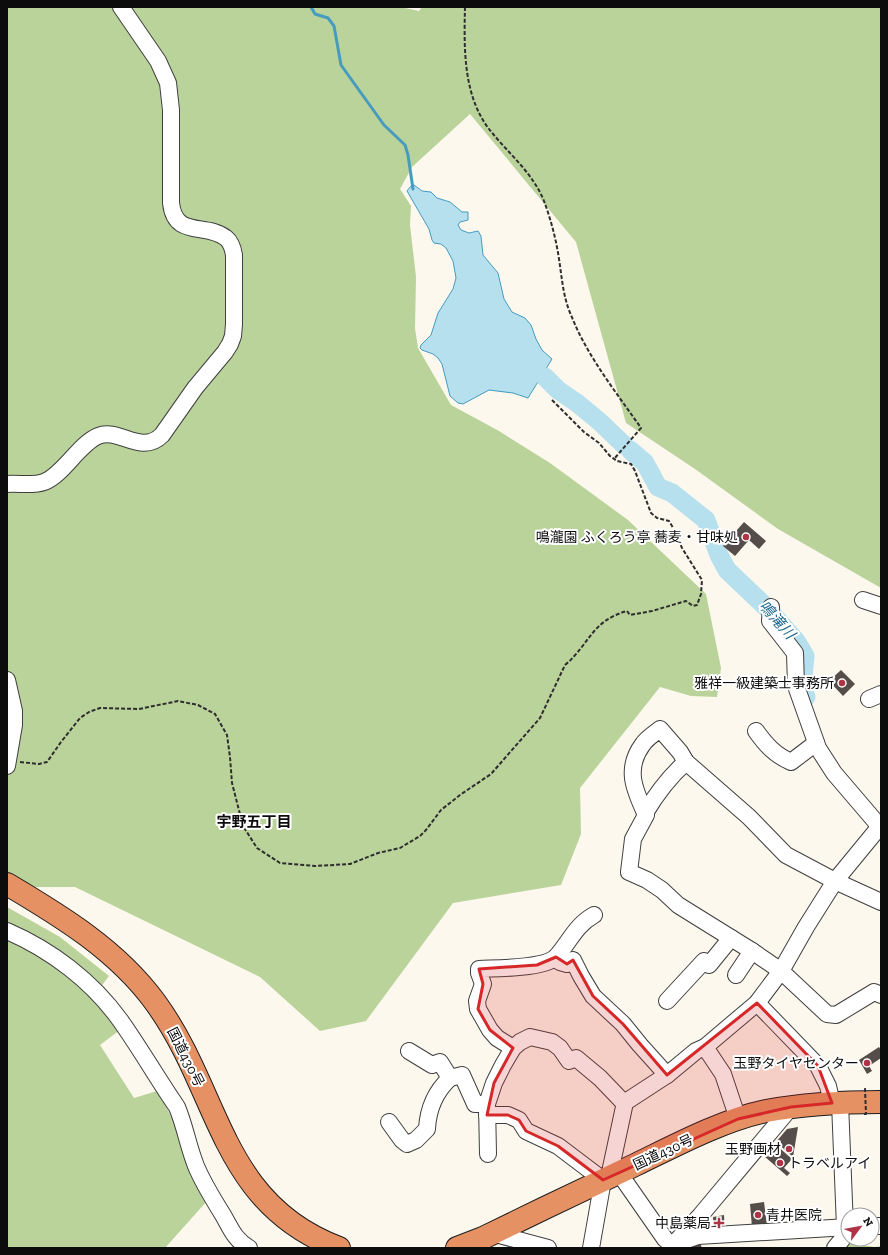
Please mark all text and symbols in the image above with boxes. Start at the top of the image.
place label: 鳴瀧園 ふくろう亭 蕎麦・甘味処 [536,529,738,546]
marker: 鳴瀧園 ふくろう亭 蕎麦・甘味処 [741,532,751,542]
water label: 鳴滝川 [755,597,800,644]
place label: 雅祥一級建築士事務所 [694,675,834,692]
marker: 雅祥一級建築士事務所 [837,678,847,688]
district label: 宇野五丁目 [216,813,292,831]
street label: 国道430号 [163,1025,208,1090]
place label: 玉野タイヤセンター [733,1055,859,1072]
marker: 玉野タイヤセンター [862,1058,872,1068]
street label: 国道430号 [630,1131,696,1174]
place label: 玉野画材 [725,1141,781,1158]
marker: 玉野画材 [784,1144,794,1154]
place label: トラベルアイ [788,1155,871,1172]
marker: トラベルアイ [775,1158,785,1168]
place label: 青井医院 [766,1207,822,1224]
north arrow [840,1207,880,1247]
marker: 青井医院 [753,1210,763,1220]
place label: 中島薬局 [655,1215,711,1232]
text: N [860,1215,876,1229]
marker: 中島薬局 [714,1218,724,1228]

